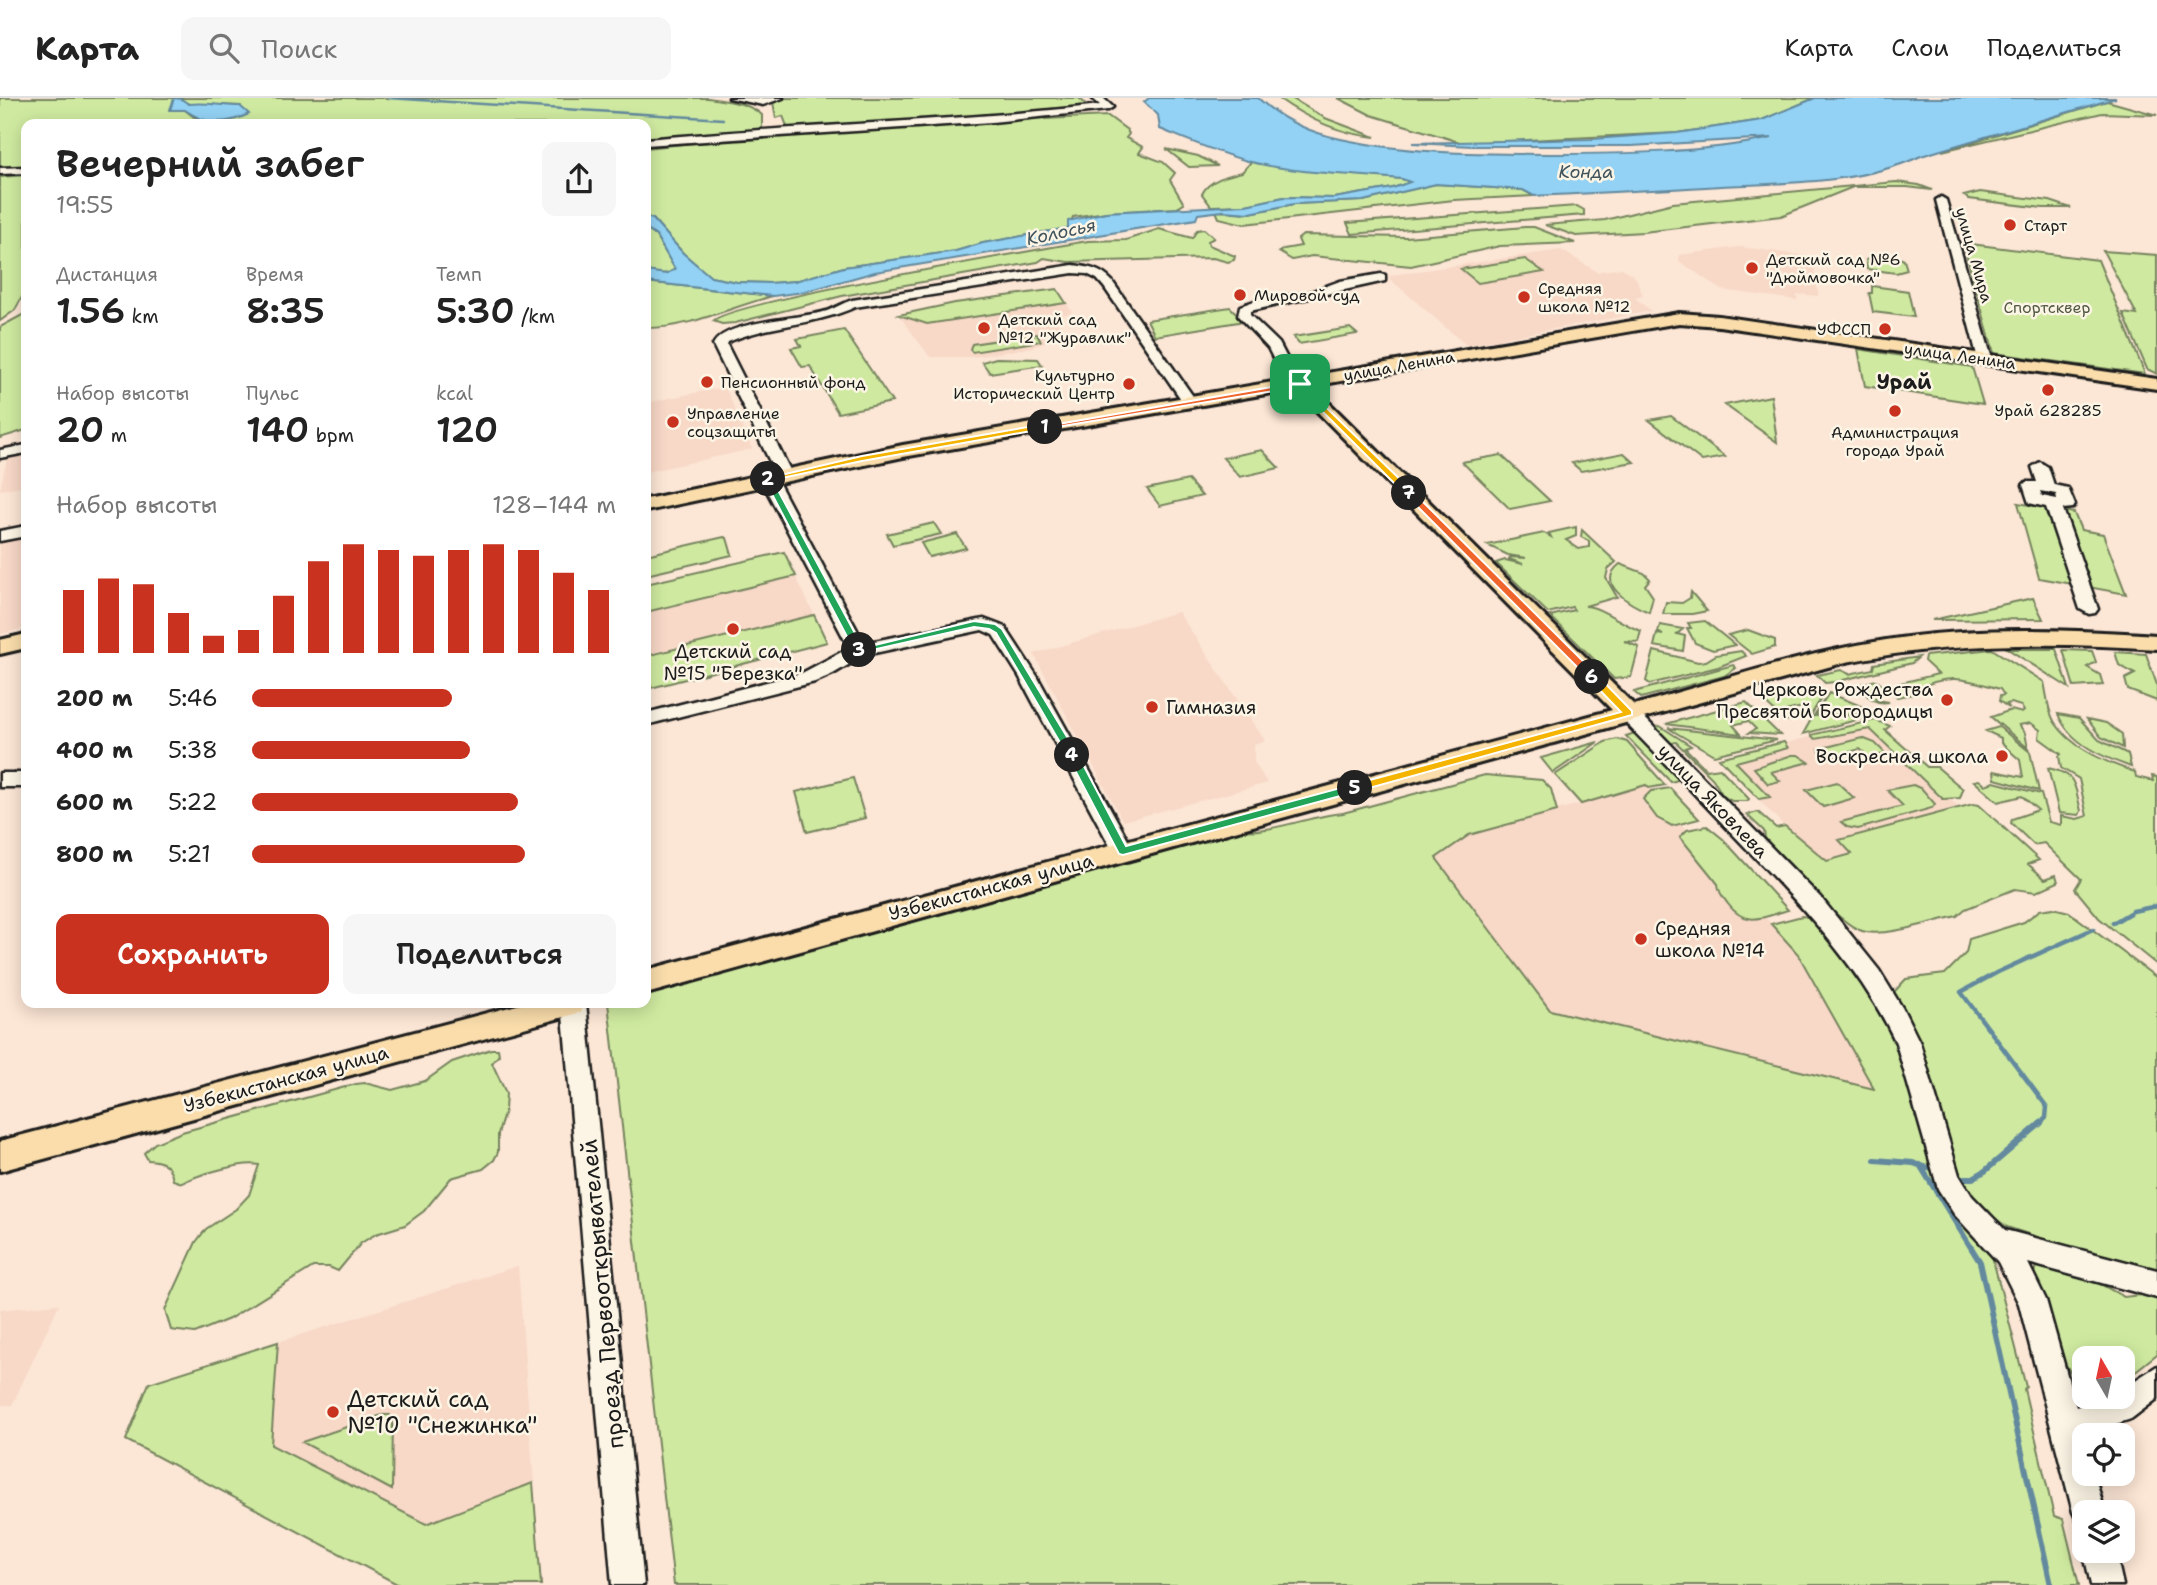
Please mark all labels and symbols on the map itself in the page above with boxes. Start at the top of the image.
water label: Конда [1559,160,1613,184]
street label: улица Мира [1950,205,1998,305]
water label: Колосья [1024,213,1098,251]
place label: Старт [2024,215,2068,236]
marker: Старт [2002,217,2018,233]
place label: Детский сад №6 "Дюймовочка" [1766,249,1901,288]
marker: Детский сад №6 "Дюймовочка" [1744,260,1760,276]
place label: Средняя школа №12 [1538,278,1630,317]
place label: Мировой суд [1254,285,1360,306]
marker: Мировой суд [1232,287,1248,303]
marker: Средняя школа №12 [1516,289,1532,305]
park label: Спортсквер [2004,297,2090,318]
place label: Детский сад №12 "Журавлик" [998,309,1131,348]
place label: УФССП [1817,319,1871,340]
marker: Детский сад №12 "Журавлик" [976,320,992,336]
marker: УФССП [1877,321,1893,337]
street label: улица Ленина [1903,338,2017,374]
street label: улица Ленина [1342,346,1456,386]
pin [1270,354,1330,414]
place label: Культурно Исторический Центр [953,365,1115,404]
district label: Урай [1876,368,1932,396]
place label: Пенсионный фонд [721,372,866,393]
marker: Пенсионный фонд [699,374,715,390]
marker: Культурно Исторический Центр [1121,376,1137,392]
marker: Урай 628285 [2040,382,2056,398]
place label: Урай 628285 [1994,400,2102,421]
place label: Управление соцзащиты [687,403,780,442]
marker: Администрация города Урай [1887,403,1903,419]
pin: 1 [1028,410,1062,444]
marker: Управление соцзащиты [665,414,681,430]
place label: Администрация города Урай [1831,422,1959,461]
pin: 2 [750,462,786,496]
pin: 7 [1392,476,1426,510]
marker: Детский сад №15 "Березка" [725,621,741,637]
pin: 3 [842,632,876,668]
place label: Детский сад №15 "Березка" [663,639,803,686]
pin: 6 [1574,660,1610,694]
place label: Церковь Рождества Пресвятой Богородицы [1716,677,1933,724]
marker: Церковь Рождества Пресвятой Богородицы [1939,692,1955,708]
place label: Гимназия [1166,695,1256,720]
marker: Гимназия [1144,699,1160,715]
pin: 4 [1054,738,1090,772]
street label: улица Яковлева [1652,739,1774,864]
place label: Воскресная школа [1816,744,1988,769]
marker: Воскресная школа [1994,748,2010,764]
pin: 5 [1338,770,1372,806]
street label: Узбекистанская улица [886,848,1096,926]
place label: Средняя школа №14 [1655,916,1765,963]
marker: Средняя школа №14 [1633,931,1649,947]
street label: Узбекистанская улица [181,1040,391,1118]
street label: проезд Первооткрывателей [574,1138,630,1450]
north arrow [2072,1346,2135,1409]
place label: Детский сад №10 "Снежинка" [347,1384,537,1440]
marker: Детский сад №10 "Снежинка" [325,1404,341,1420]

